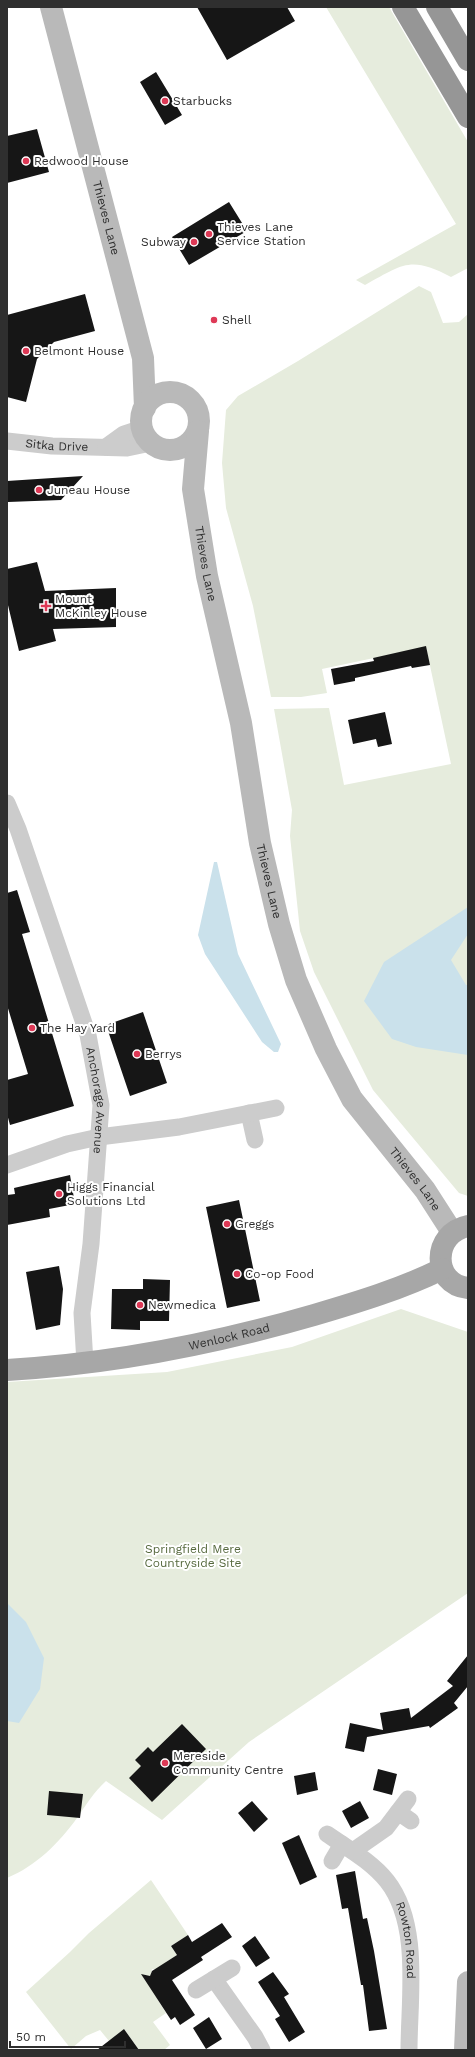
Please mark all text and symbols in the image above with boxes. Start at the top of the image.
place label: Starbucks [173,94,232,108]
marker: Starbucks [160,96,170,106]
place label: Redwood House [34,154,129,168]
marker: Redwood House [21,156,31,166]
street label: Thieves Lane [90,179,123,257]
place label: Thieves Lane Service Station [217,220,306,248]
marker: Thieves Lane Service Station [204,229,214,239]
place label: Subway [141,235,187,249]
marker: Subway [189,237,199,247]
place label: Shell [222,313,252,327]
marker: Shell [209,315,219,325]
place label: Belmont House [34,344,124,358]
marker: Belmont House [21,346,31,356]
street label: Sitka Drive [25,436,88,454]
place label: Juneau House [47,483,130,497]
marker: Juneau House [34,485,44,495]
street label: Thieves Lane [192,525,220,603]
place label: Mount McKinley House [55,592,147,620]
marker: Mount McKinley House [40,600,52,612]
street label: Thieves Lane [253,842,285,920]
place label: The Hay Yard [40,1021,115,1035]
marker: The Hay Yard [27,1023,37,1033]
street label: Anchorage Avenue [83,1046,108,1154]
place label: Berrys [145,1047,182,1061]
marker: Berrys [132,1049,142,1059]
street label: Thieves Lane [386,1144,444,1214]
place label: Higgs Financial Solutions Ltd [67,1180,155,1208]
marker: Higgs Financial Solutions Ltd [54,1189,64,1199]
place label: Greggs [235,1217,274,1231]
marker: Greggs [222,1219,232,1229]
place label: Co-op Food [245,1267,314,1281]
marker: Co-op Food [232,1269,242,1279]
place label: Newmedica [148,1298,216,1312]
marker: Newmedica [135,1300,145,1310]
street label: Wenlock Road [187,1320,271,1353]
park label: Springfield Mere Countryside Site [145,1542,242,1570]
place label: Mereside Community Centre [173,1749,284,1777]
marker: Mereside Community Centre [160,1758,170,1768]
street label: Rowton Road [393,1900,418,1979]
scale bar [10,2023,125,2049]
text: 50 m [16,2030,46,2044]

